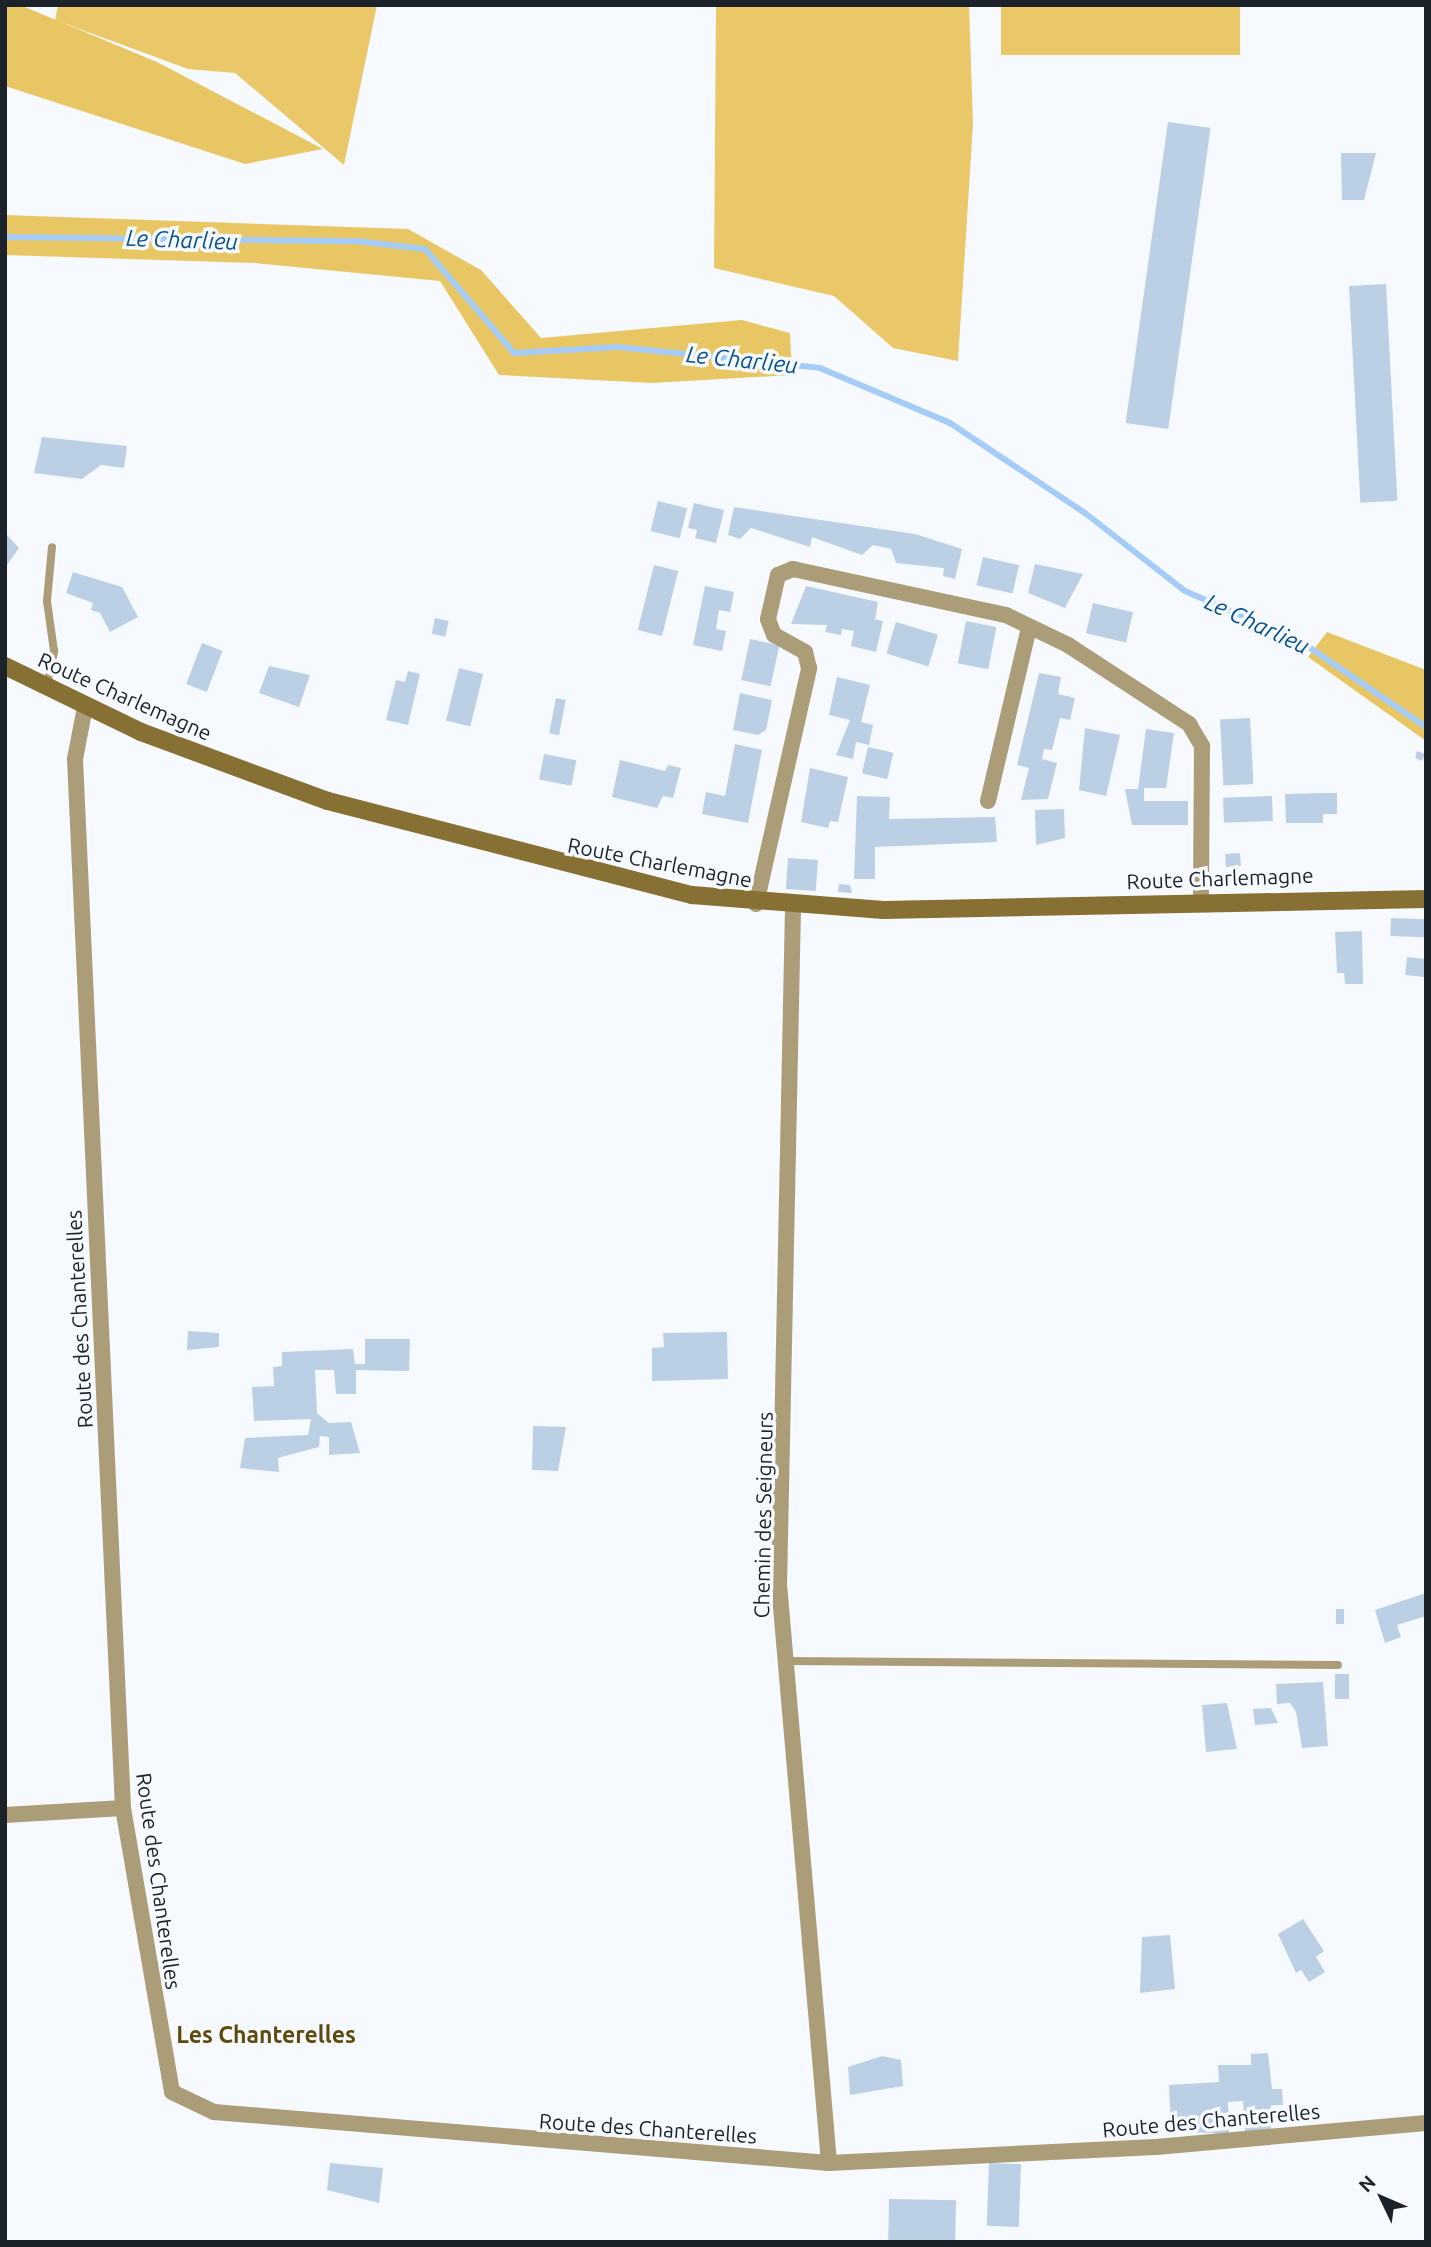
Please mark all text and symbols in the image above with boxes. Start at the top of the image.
water label: Le Charlieu [126,224,238,256]
water label: Le Charlieu [685,340,799,380]
water label: Le Charlieu [1200,588,1314,660]
street label: Route Charlemagne [34,646,216,746]
street label: Route Charlemagne [566,832,754,892]
street label: Route Charlemagne [1126,862,1314,894]
street label: Route des Chanterelles [61,1209,97,1429]
street label: Chemin des Seigneurs [749,1411,777,1619]
street label: Route des Chanterelles [131,1771,187,1991]
district label: Les Chanterelles [176,2021,356,2049]
street label: Route des Chanterelles [1101,2098,1321,2142]
street label: Route des Chanterelles [538,2108,758,2148]
north arrow [1347,2163,1417,2233]
text: N [1354,2171,1380,2196]

